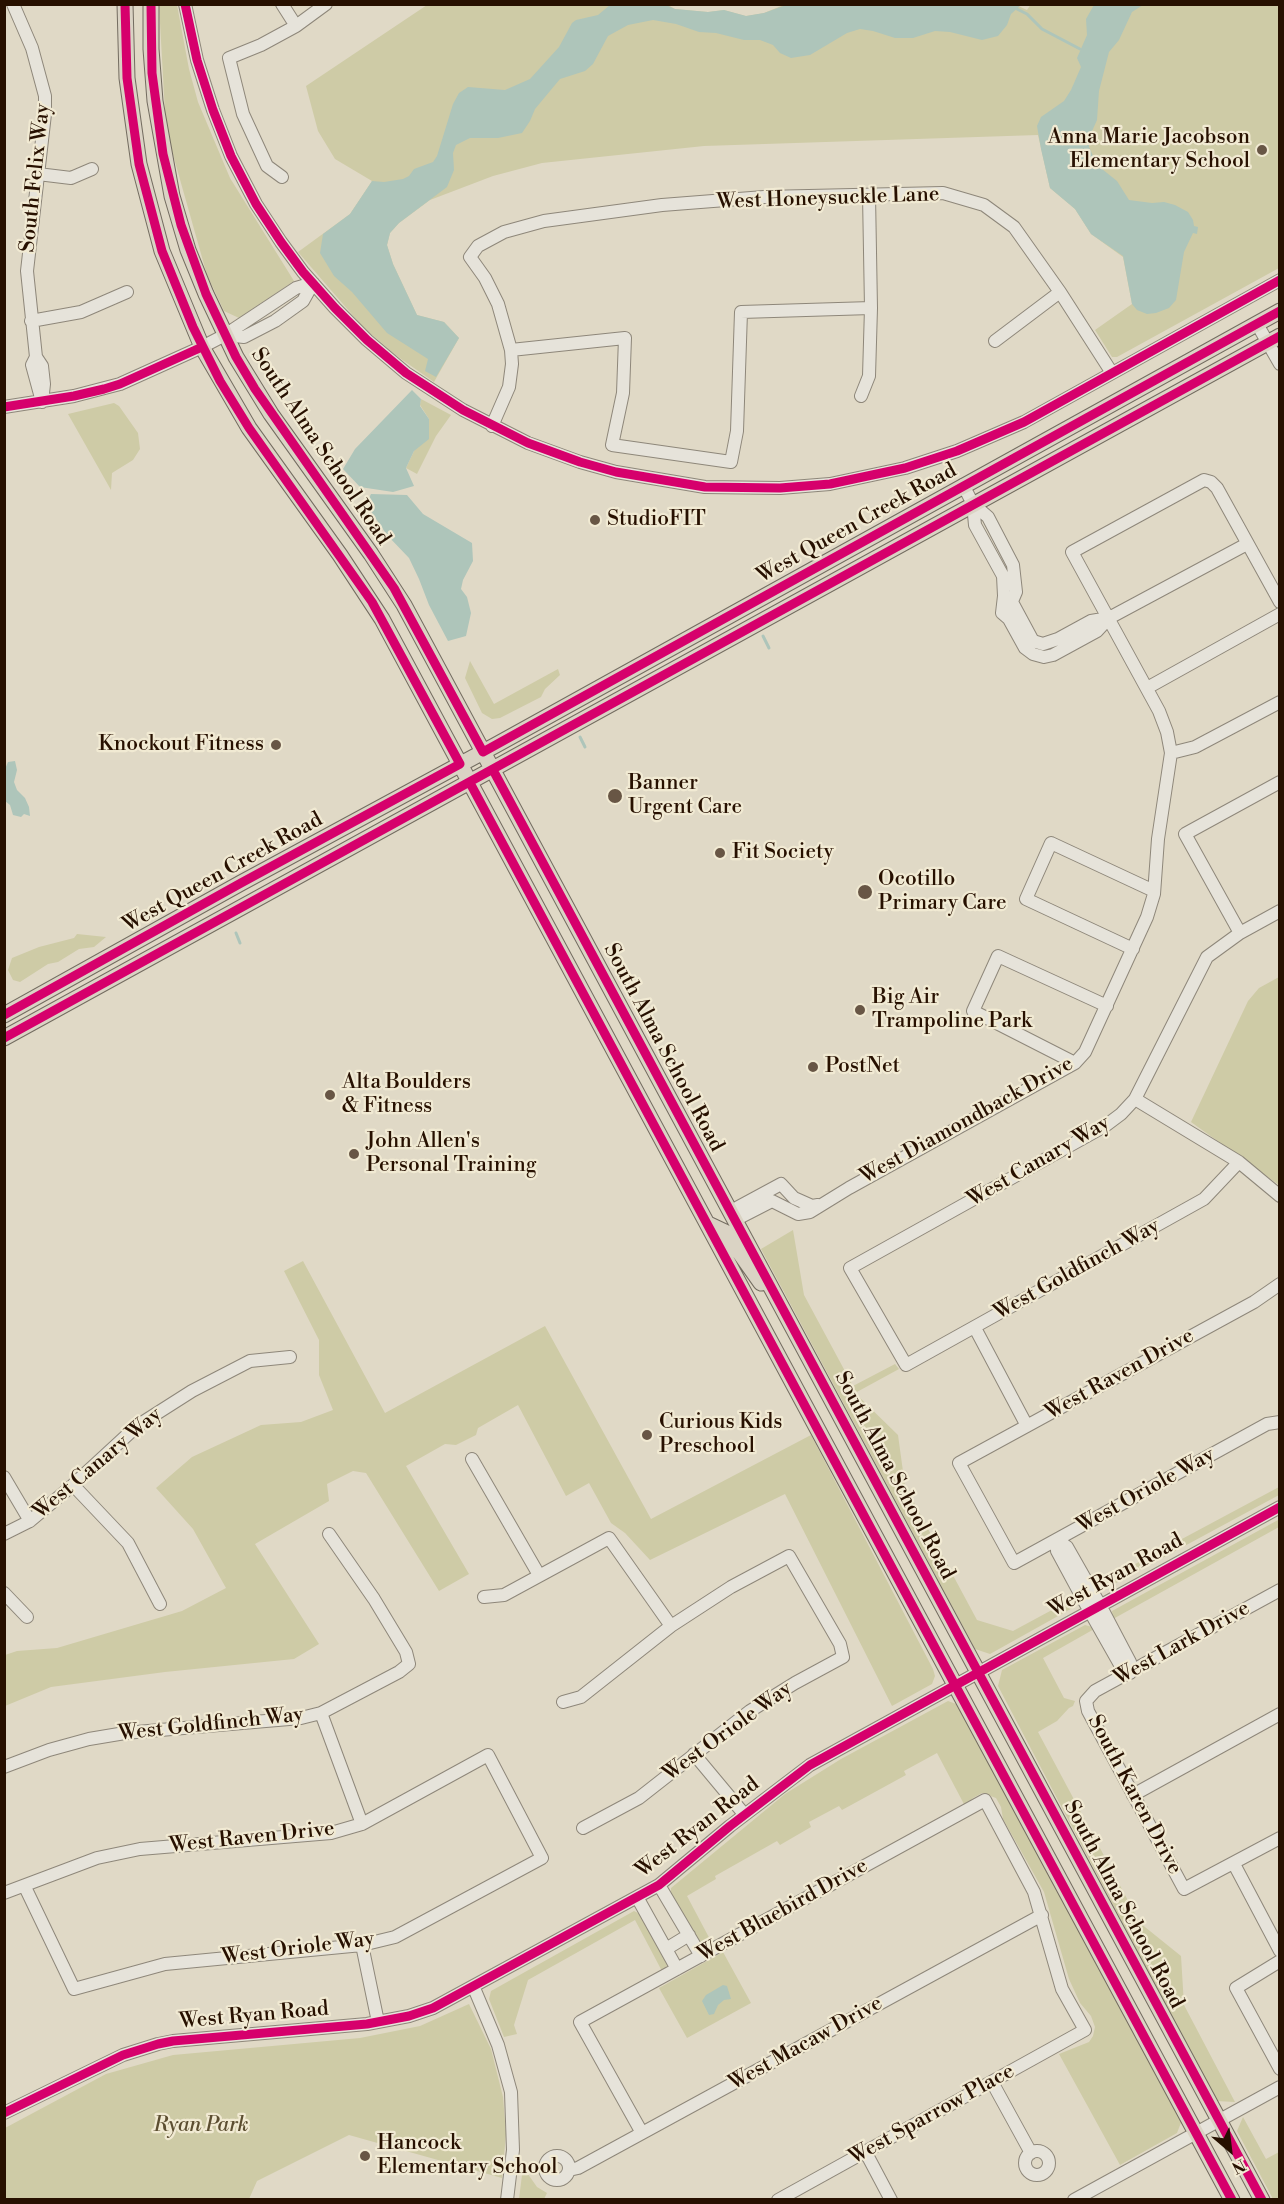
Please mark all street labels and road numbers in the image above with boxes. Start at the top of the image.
street label: South Felix Way [16,102,56,254]
street label: West Honeysuckle Lane [716,183,940,215]
street label: South Alma School Road [245,344,395,550]
street label: West Queen Creek Road [753,459,961,589]
street label: West Queen Creek Road [119,808,327,938]
street label: South Alma School Road [597,940,729,1156]
street label: West Diamondback Drive [856,1052,1078,1190]
street label: West Canary Way [963,1111,1115,1213]
street label: West Goldfinch Way [990,1214,1164,1326]
street label: West Raven Drive [1041,1324,1199,1426]
street label: South Alma School Road [828,1368,960,1584]
street label: West Canary Way [28,1403,168,1525]
street label: West Oriole Way [1073,1443,1219,1539]
street label: West Ryan Road [1044,1529,1188,1623]
street label: West Lark Drive [1110,1596,1254,1692]
street label: West Oriole Way [658,1677,798,1787]
street label: West Goldfinch Way [117,1703,305,1747]
street label: South Karen Drive [1081,1711,1187,1879]
street label: West Ryan Road [631,1772,765,1884]
street label: South Alma School Road [1057,1797,1189,2013]
street label: West Raven Drive [168,1817,336,1859]
street label: West Bluebird Drive [694,1854,872,1968]
street label: West Oriole Way [220,1927,376,1971]
street label: West Macaw Drive [725,1991,887,2097]
street label: West Ryan Road [178,1997,330,2035]
street label: West Sparrow Place [845,2059,1019,2171]

